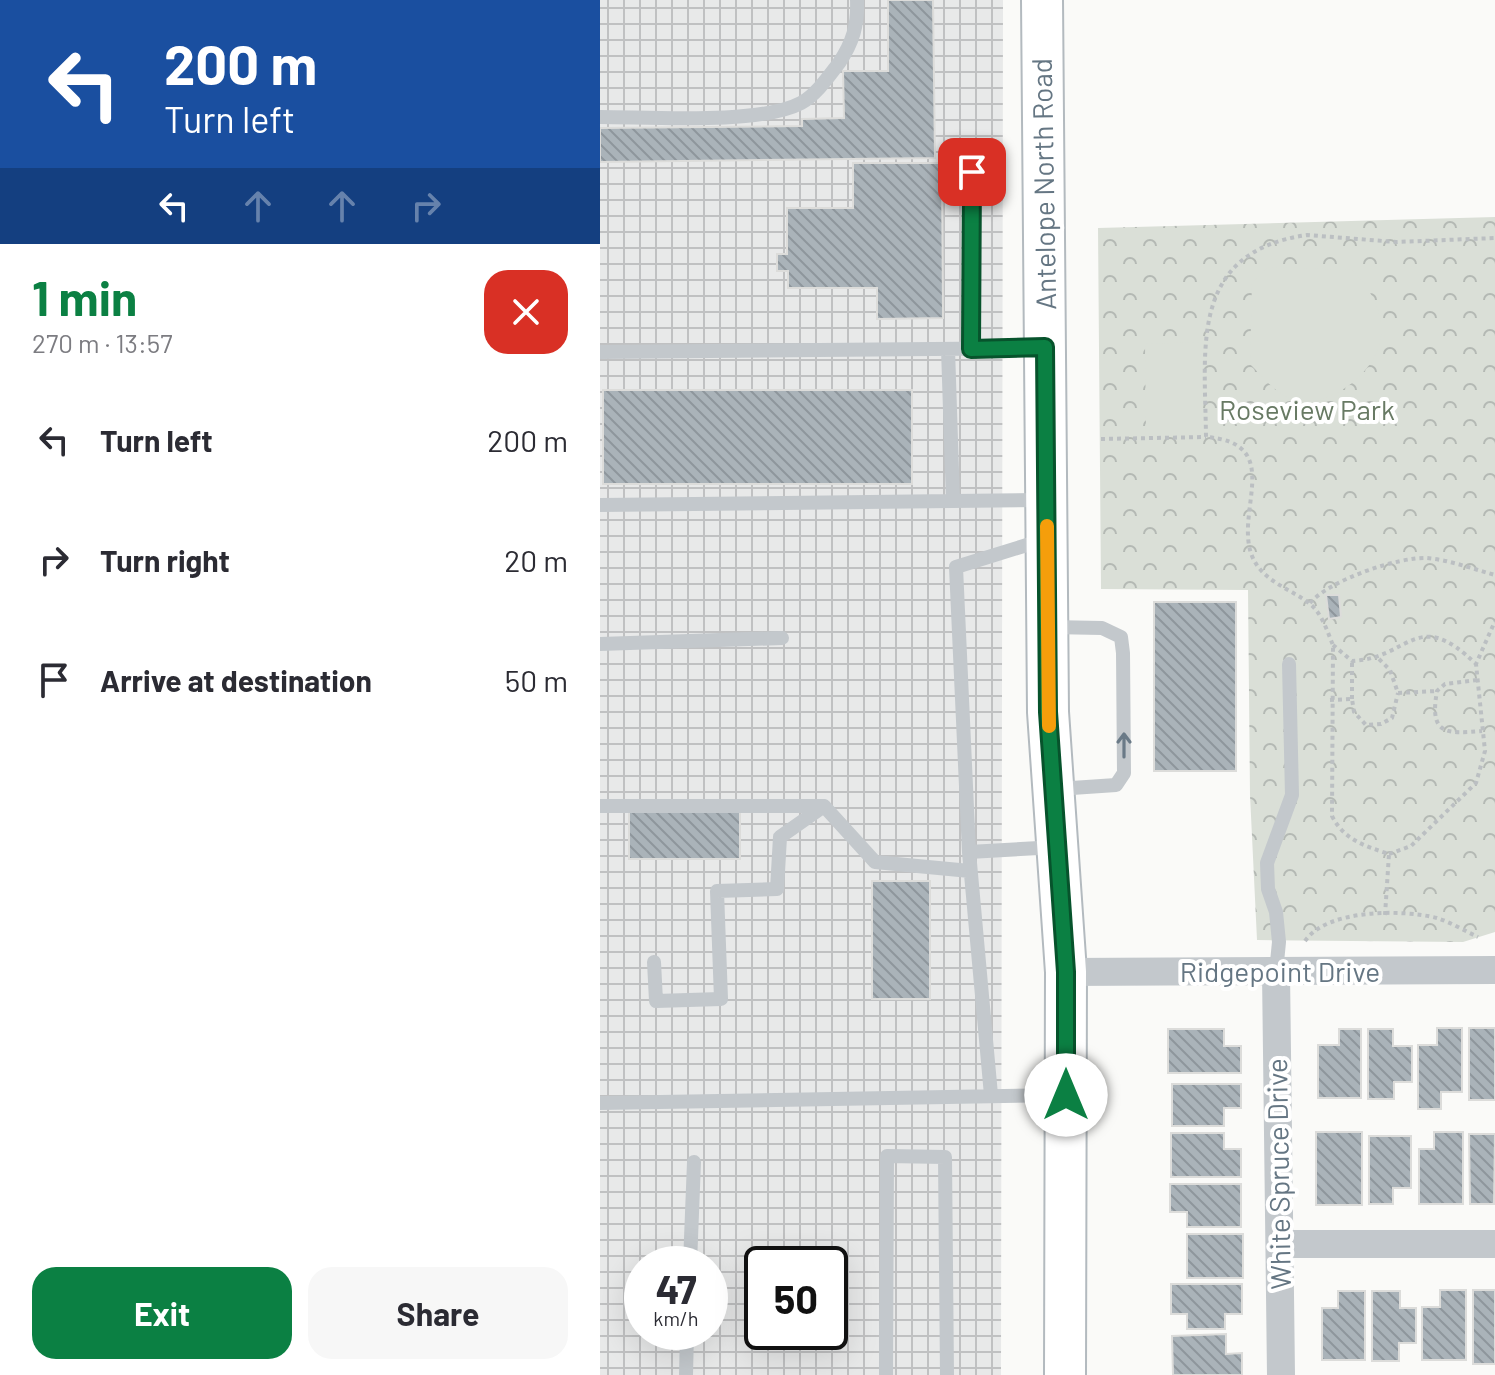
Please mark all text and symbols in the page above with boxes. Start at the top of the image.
text: 200 m [164,29,317,96]
icon: left [32,32,136,136]
street label: Antelope North Road [1024,58,1062,310]
text: Turn left [164,97,295,140]
pin [938,138,1006,206]
icon: arrive [950,150,994,194]
icon: left [152,184,196,228]
icon: ahead [236,184,280,228]
icon: ahead [320,184,364,228]
icon: right [404,184,448,228]
text: 1 min [32,268,137,326]
button: close [484,270,568,354]
text: 270 m · 13:57 [32,327,172,358]
park label: Roseview Park [1219,392,1395,426]
icon: left [32,418,76,462]
text: Turn left [100,422,213,458]
text: 200 m [487,422,568,458]
icon: right [32,538,76,582]
text: Turn right [100,542,230,578]
text: 20 m [504,542,568,578]
icon: arrive [32,658,76,702]
text: Arrive at destination [100,662,372,698]
text: 50 m [505,662,568,698]
one-way arrow [1116,732,1132,759]
street label: Ridgepoint Drive [1180,954,1380,988]
position arrow [1024,1053,1108,1137]
street label: White Spruce Drive [1259,1058,1297,1290]
speed limit sign: 50 [744,1246,848,1350]
text: 47 [655,1264,697,1312]
button: Exit [32,1267,292,1359]
button: Share [308,1267,568,1359]
text: km/h [653,1306,699,1330]

